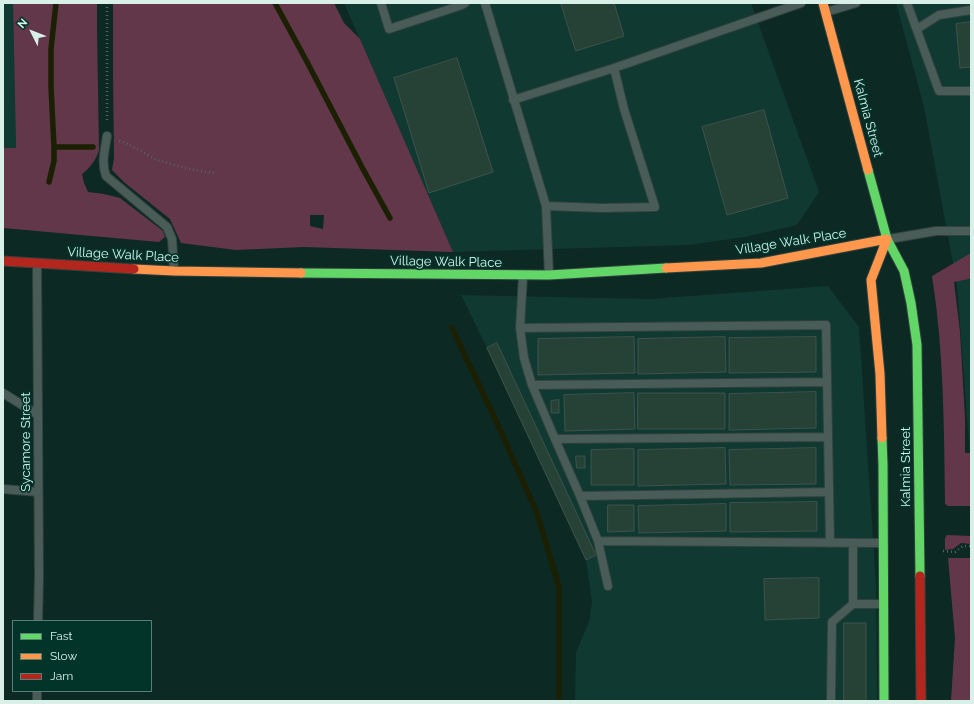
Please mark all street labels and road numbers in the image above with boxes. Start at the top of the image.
street label: Kalmia Street [850,77,886,159]
street label: Village Walk Place [734,226,848,258]
street label: Village Walk Place [67,244,179,266]
street label: Village Walk Place [390,253,502,271]
street label: Sycamore Street [18,392,34,492]
street label: Kalmia Street [898,427,914,507]

